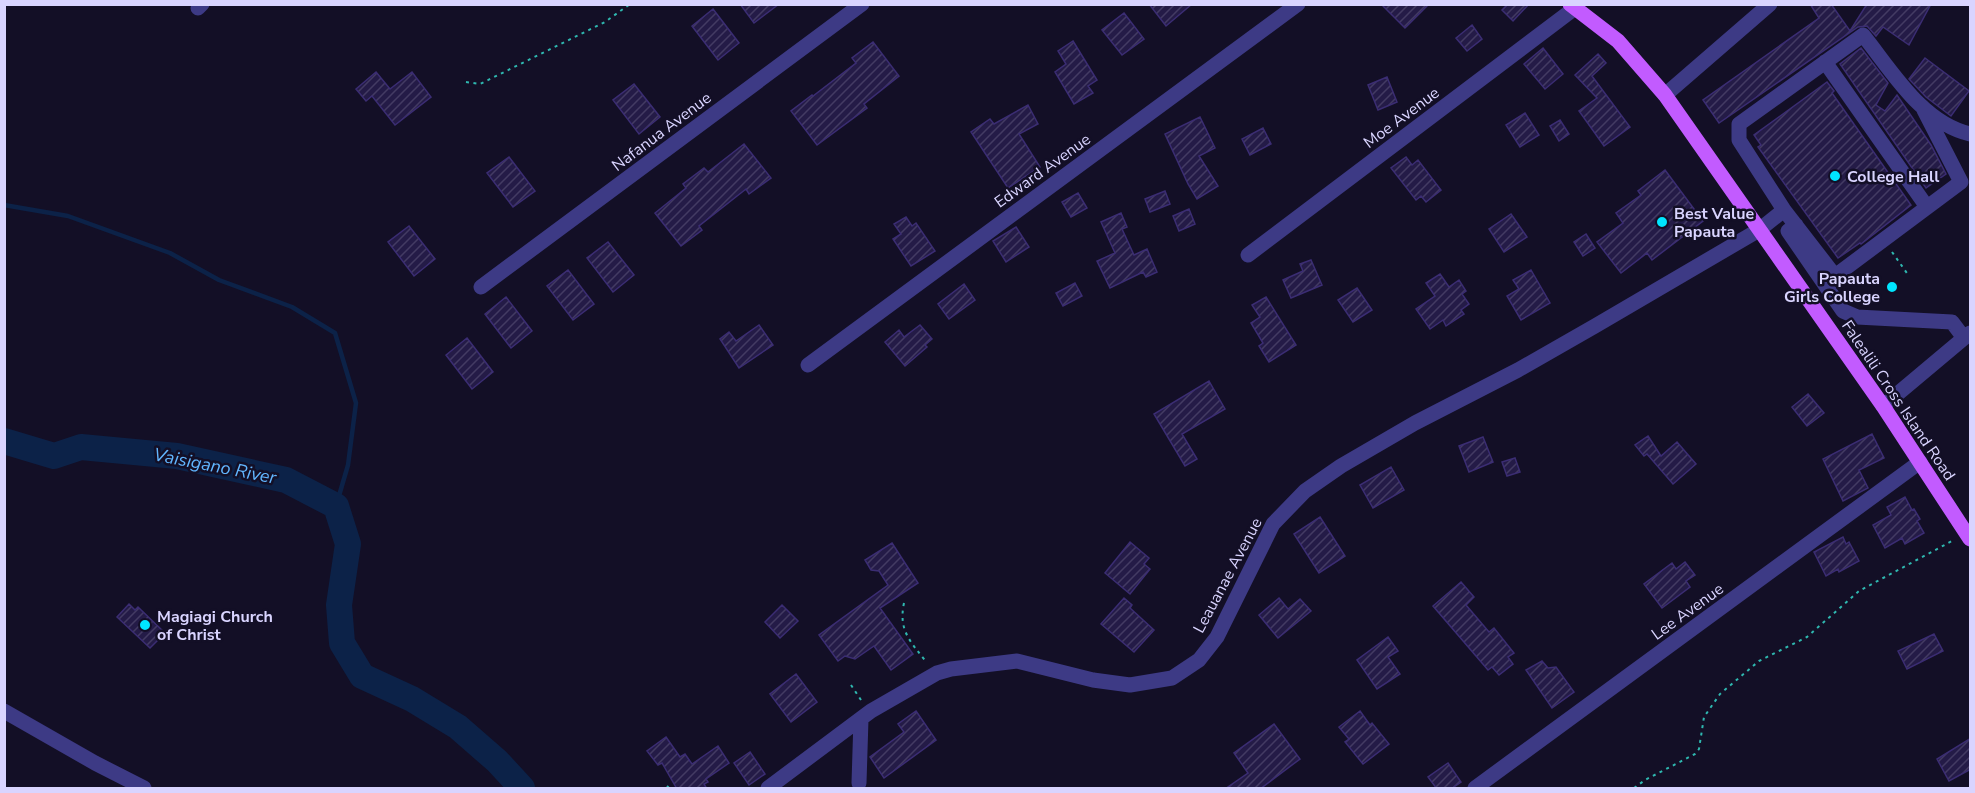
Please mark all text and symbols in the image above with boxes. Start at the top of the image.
street label: Moe Avenue [1359,82,1444,154]
street label: Nafanua Avenue [607,87,716,176]
street label: Edward Avenue [990,128,1095,213]
place label: College Hall [1847,166,1939,188]
marker: College Hall [1828,169,1842,183]
place label: Best Value Papauta [1674,203,1754,243]
marker: Best Value Papauta [1655,215,1669,229]
place label: Papauta Girls College [1784,268,1880,308]
marker: Papauta Girls College [1885,280,1899,294]
street label: Falealili Cross Island Road [1836,316,1960,485]
water label: Vaisigano River [152,442,279,490]
street label: Leauanae Avenue [1188,514,1268,637]
street label: Lee Avenue [1647,578,1728,645]
place label: Magiagi Church of Christ [157,606,273,646]
marker: Magiagi Church of Christ [138,618,152,632]

